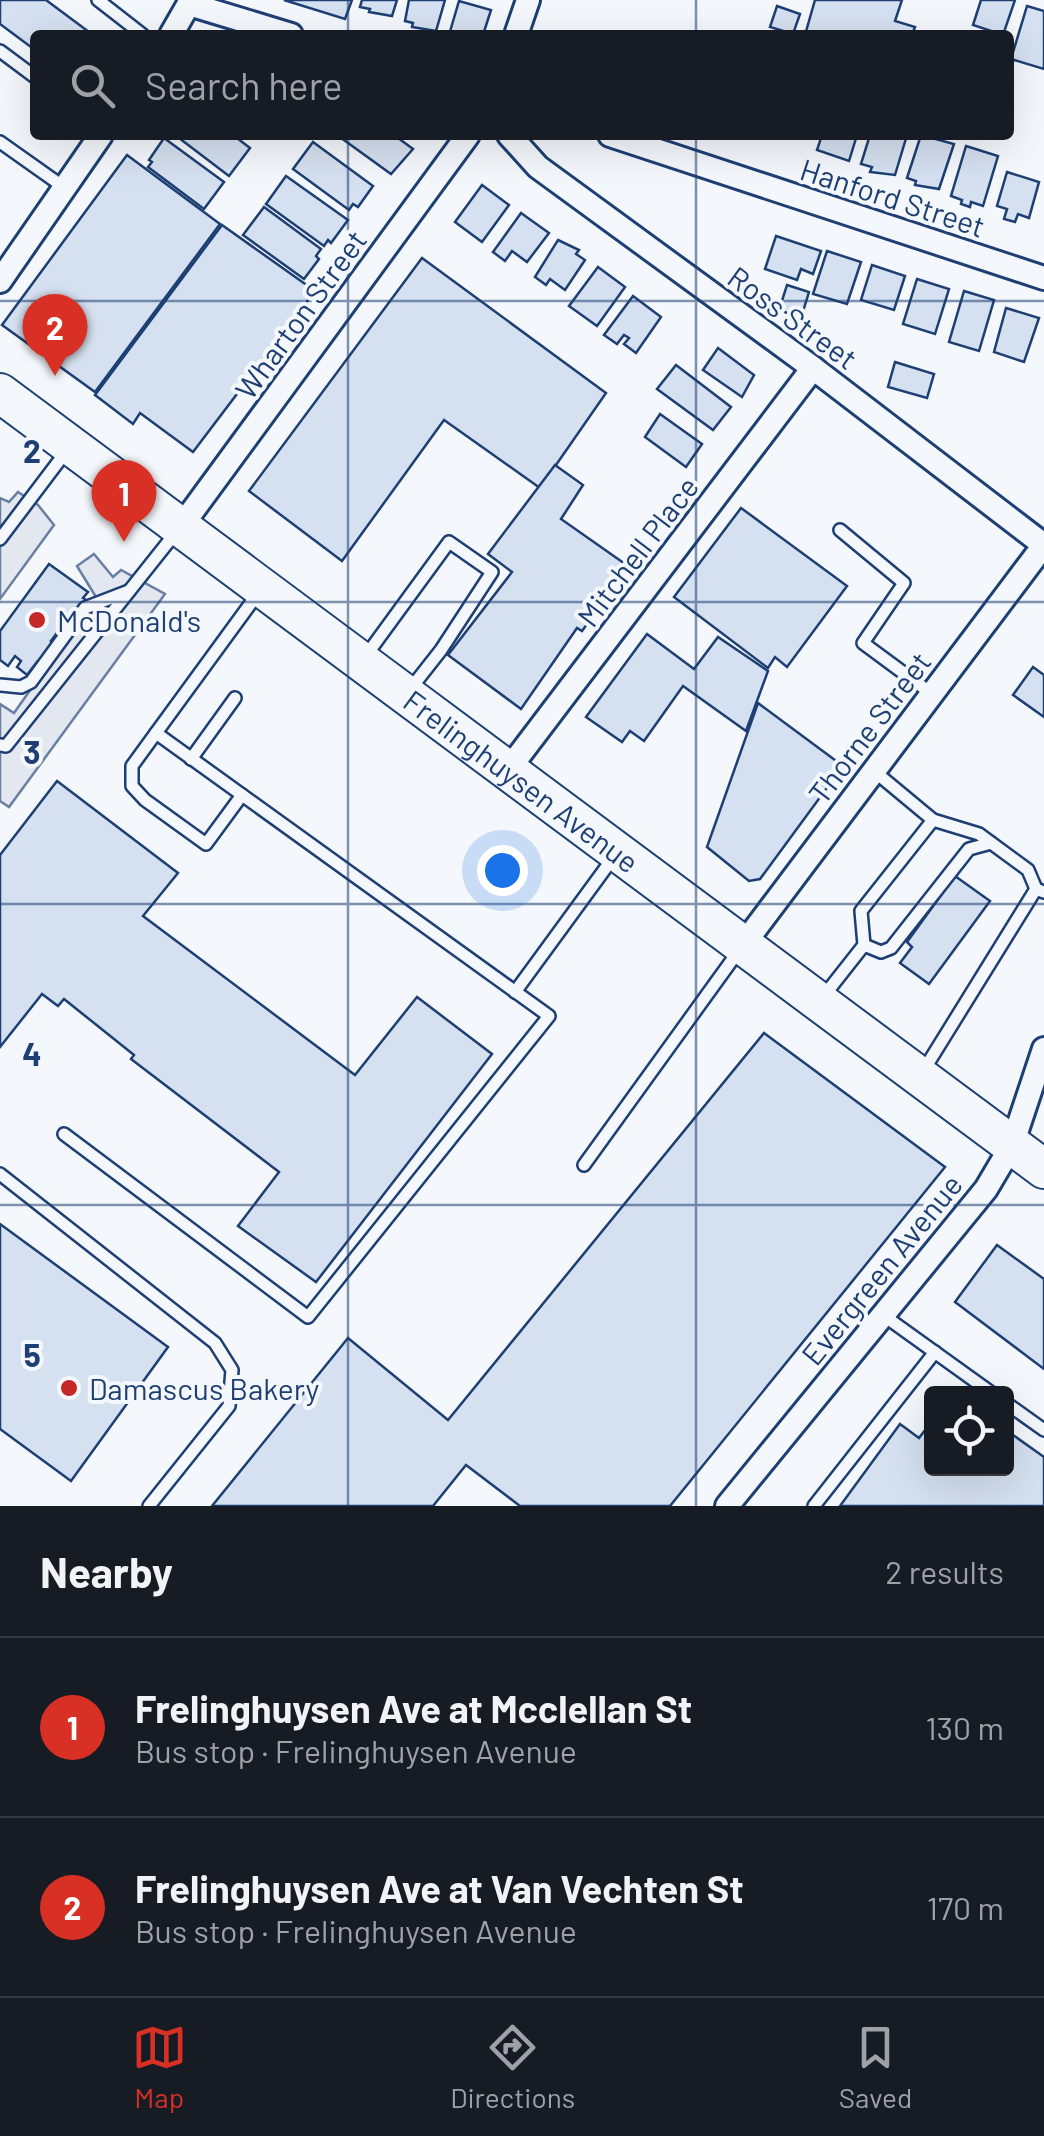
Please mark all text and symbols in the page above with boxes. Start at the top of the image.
search box [30,30,1014,140]
icon: search [65,58,120,113]
text: Search here [145,62,343,108]
street label: Hanford Street [796,150,990,244]
street label: Wharton Street [227,222,373,406]
street label: Ross Street [721,258,865,376]
pin: 2 [22,294,88,376]
text: 2 [23,431,41,469]
pin: 1 [92,460,156,542]
street label: Mitchell Place [569,469,705,633]
place label: McDonald's [57,602,201,638]
marker: McDonald's [26,609,48,631]
street label: Thorne Street [800,644,938,810]
street label: Frelinghuysen Avenue [397,682,646,880]
text: 3 [23,732,41,770]
your location [477,845,528,896]
text: 4 [22,1034,42,1072]
street label: Evergreen Avenue [793,1166,969,1372]
text: 5 [23,1335,41,1373]
place label: Damascus Bakery [89,1370,320,1406]
marker: Damascus Bakery [58,1377,80,1399]
map controls [924,1386,1014,1476]
button: locate [924,1386,1014,1476]
text: Nearby [40,1546,173,1596]
text: 2 results [885,1552,1004,1590]
text: Frelinghuysen Ave at Mcclellan St [135,1685,692,1731]
text: 1 [67,1708,78,1746]
text: 130 m [925,1708,1004,1746]
text: Bus stop · Frelinghuysen Avenue [135,1731,577,1769]
text: Frelinghuysen Ave at Van Vechten St [135,1865,744,1911]
text: 2 [64,1888,81,1926]
text: 170 m [927,1888,1004,1926]
text: Bus stop · Frelinghuysen Avenue [135,1911,577,1949]
tab: Map [132,2020,187,2114]
tab: Directions [450,2020,575,2114]
tab: Saved [839,2020,912,2114]

